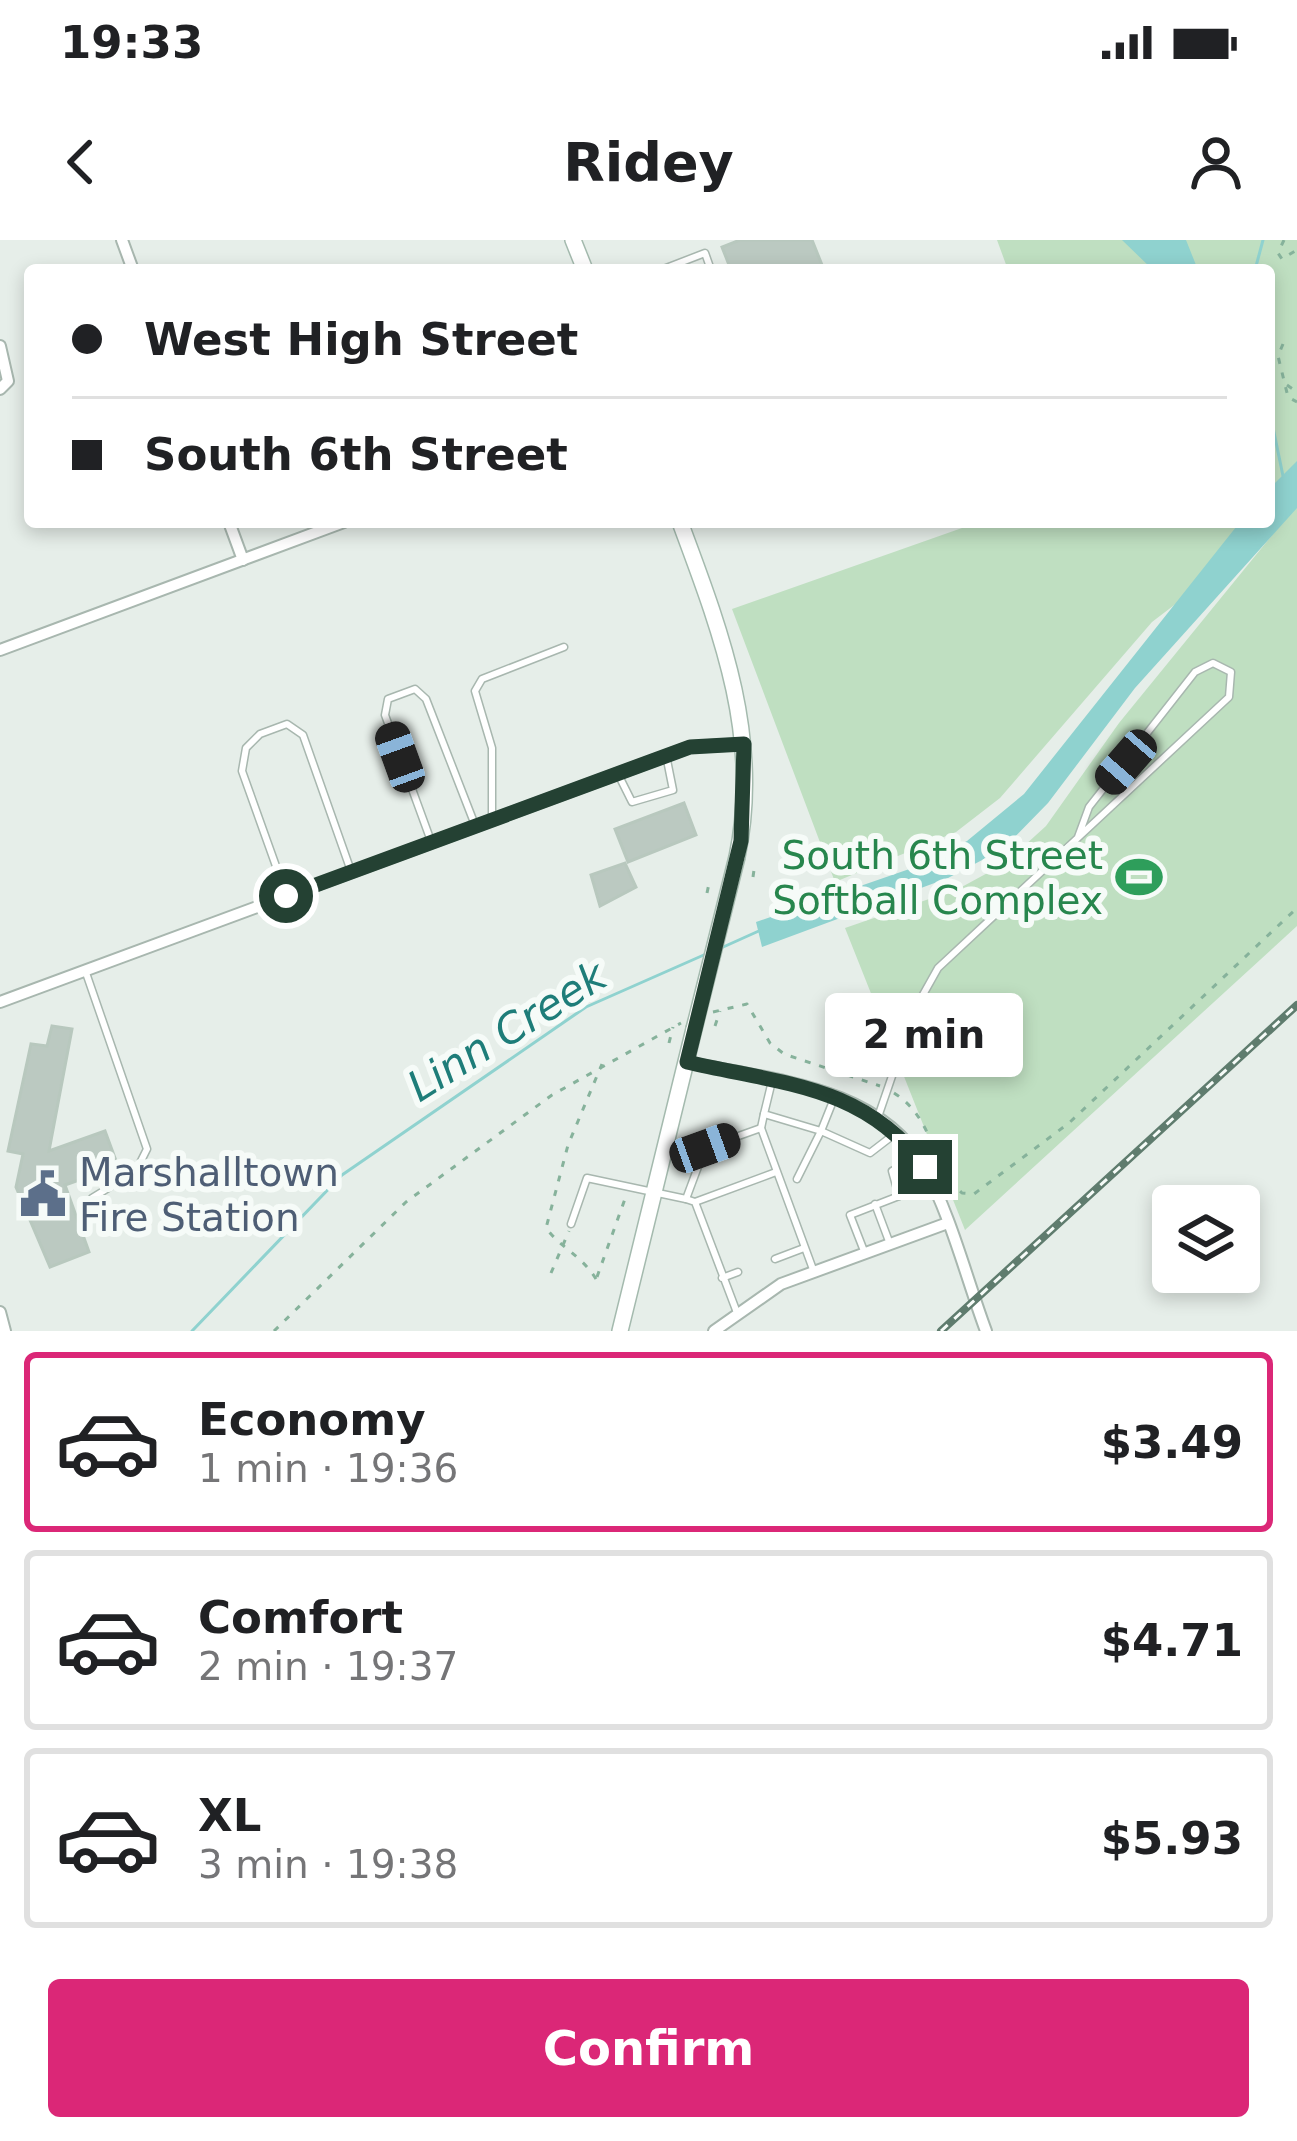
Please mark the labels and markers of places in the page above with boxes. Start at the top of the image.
place label: South 6th Street Softball Complex [772,833,1103,923]
sports icon: South 6th Street Softball Complex [1114,852,1164,902]
place label: Marshalltown Fire Station [79,1150,339,1240]
public building icon: Marshalltown Fire Station [18,1169,68,1219]

